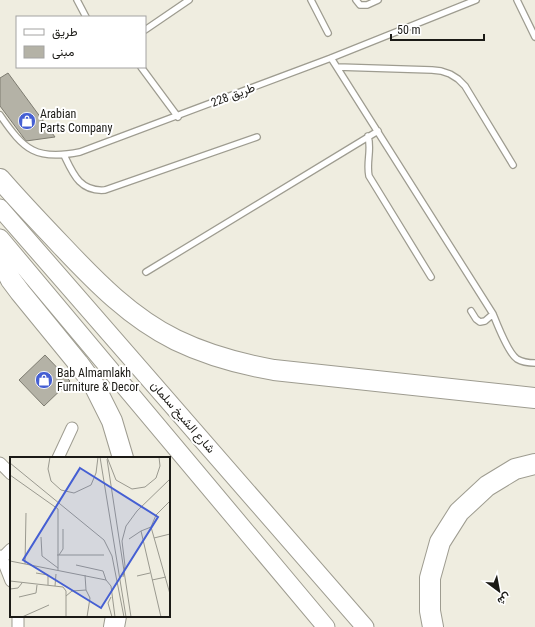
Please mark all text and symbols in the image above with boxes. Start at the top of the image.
legend [16,16,146,68]
scale bar [391,16,484,42]
text: 50 m [397,23,421,37]
text: طريق [52,25,78,40]
text: مبنى [52,45,74,60]
street label: طريق 228 [209,80,257,111]
place label: Arabian Parts Company [40,107,112,135]
shop icon: Arabian Parts Company [17,111,37,131]
place label: Bab Almamlakh Furniture & Decor [57,366,139,394]
shop icon: Bab Almamlakh Furniture & Decor [34,370,54,390]
street label: شارع الشيخ سلمان [146,378,218,457]
inset map [10,457,170,617]
north arrow [479,571,519,611]
text: ش [495,590,513,608]

